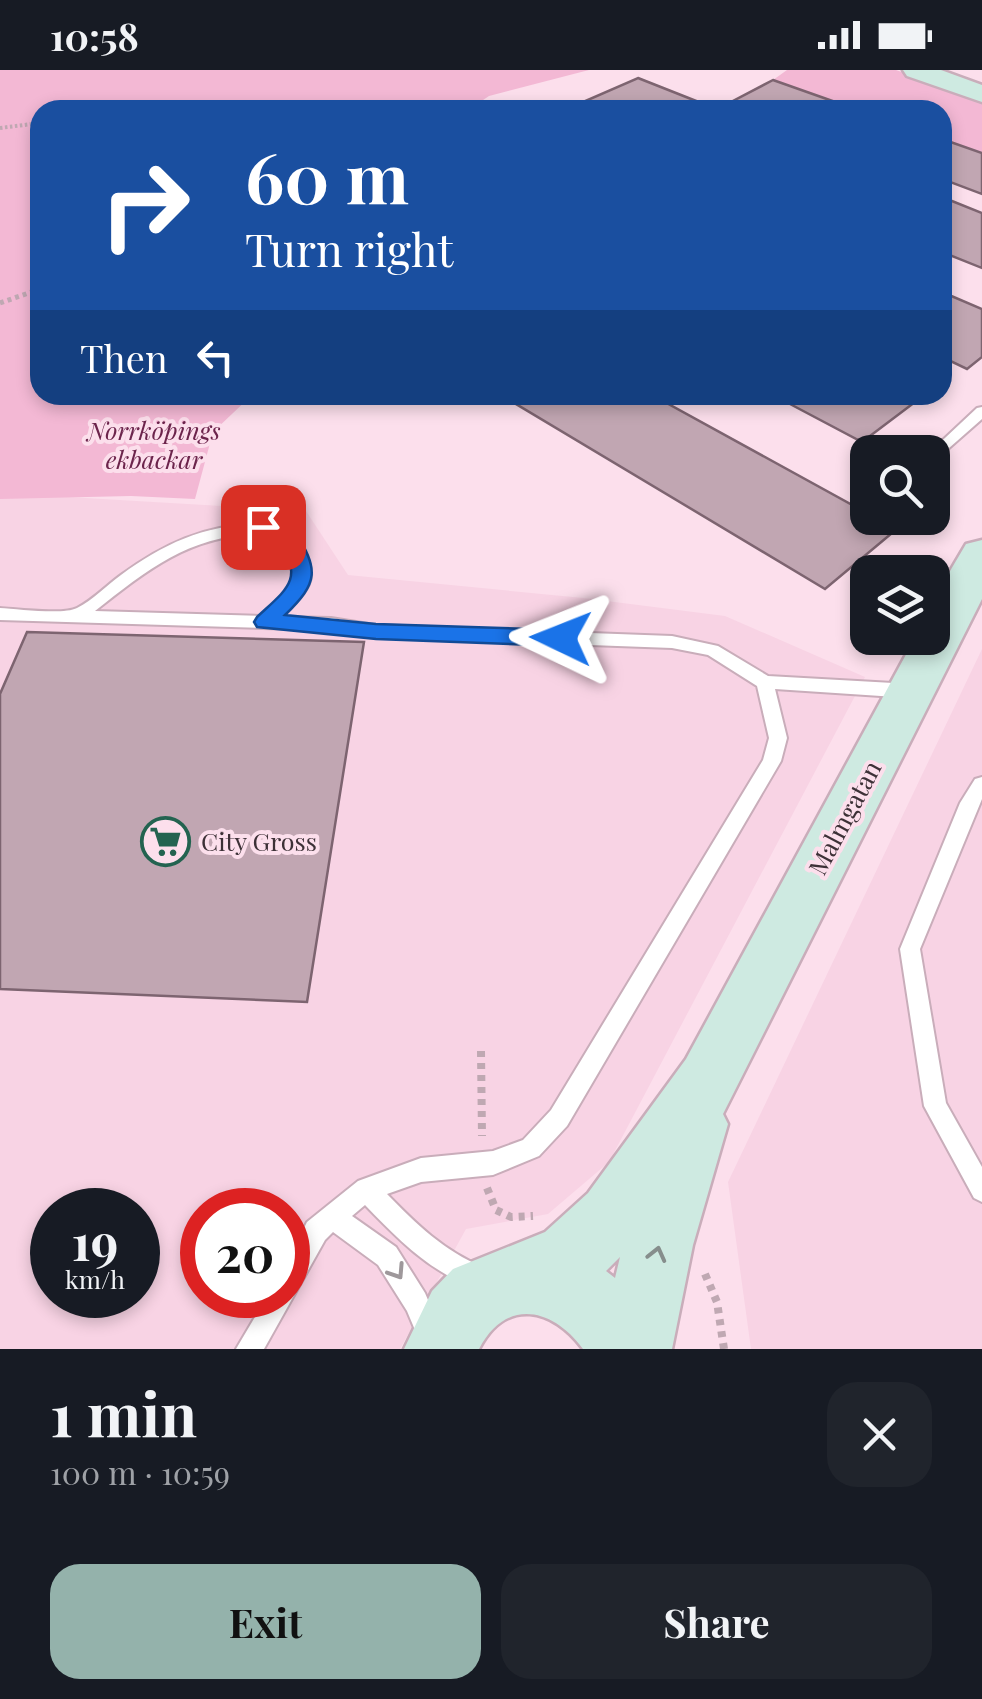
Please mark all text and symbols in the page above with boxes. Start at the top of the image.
text: 10:58 [50,10,139,61]
text: 60 m [245,128,409,222]
icon: right [80,140,210,270]
text: Turn right [245,218,453,278]
icon: left [188,330,243,385]
text: Then [80,332,168,383]
park label: Norrköpings ekbackar [86,413,221,475]
map controls [850,435,950,655]
button: search [850,435,950,535]
pin [221,485,306,570]
icon: arrive [236,500,291,555]
button: layers [850,555,950,655]
position arrow [509,586,613,690]
street label: Malmgatan [800,754,888,880]
supermarket icon: City Gross [140,816,192,868]
place label: City Gross [201,824,317,857]
speed limit sign: 20 [180,1188,310,1318]
text: 19 [72,1207,118,1274]
one-way arrow [645,1246,666,1263]
text: km/h [65,1262,125,1295]
one-way arrow [385,1262,404,1280]
text: 1 min [50,1372,197,1452]
button: close [827,1382,932,1487]
text: 100 m · 10:59 [50,1450,230,1493]
button: Exit [50,1564,481,1679]
button: Share [501,1564,932,1679]

